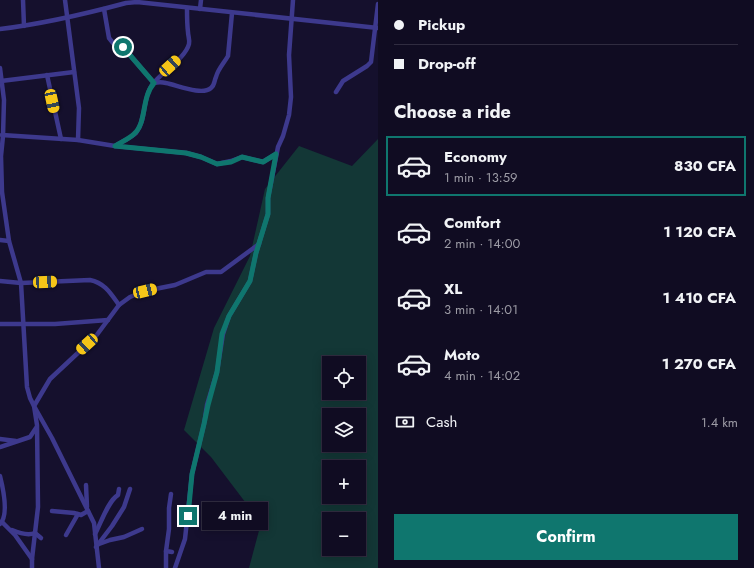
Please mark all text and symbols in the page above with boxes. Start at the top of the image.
text: Pickup [418,14,465,36]
route start [114,38,132,56]
text: Drop-off [418,53,476,75]
car [157,54,183,78]
car [44,88,60,114]
text: Choose a ride [394,99,511,125]
text: Economy [444,146,507,168]
icon: car [396,148,432,184]
text: 830 CFA [674,155,736,177]
text: 1 min · 13:59 [444,168,517,187]
text: Comfort [444,212,501,234]
icon: car [396,214,432,250]
text: 1 120 CFA [663,221,736,243]
text: 2 min · 14:00 [444,234,520,253]
car [33,275,57,289]
text: XL [444,278,462,300]
icon: car [396,280,432,316]
car [132,282,158,300]
text: 1 410 CFA [663,287,736,309]
text: 3 min · 14:01 [444,300,518,319]
car [74,332,100,356]
text: Moto [444,344,480,366]
icon: car [396,346,432,382]
text: 1 270 CFA [662,353,736,375]
map controls [322,356,366,556]
button: locate [322,356,366,400]
text: 4 min · 14:02 [444,366,520,385]
button: layers [322,408,366,452]
icon: cash [394,411,416,433]
text: Cash [426,411,457,433]
text: 1.4 km [701,413,738,432]
button: + [322,460,366,504]
callout: 4 min [202,502,268,530]
text: 4 min [218,506,252,525]
route end [179,507,197,525]
button: − [322,512,366,556]
button: Confirm [394,514,738,560]

